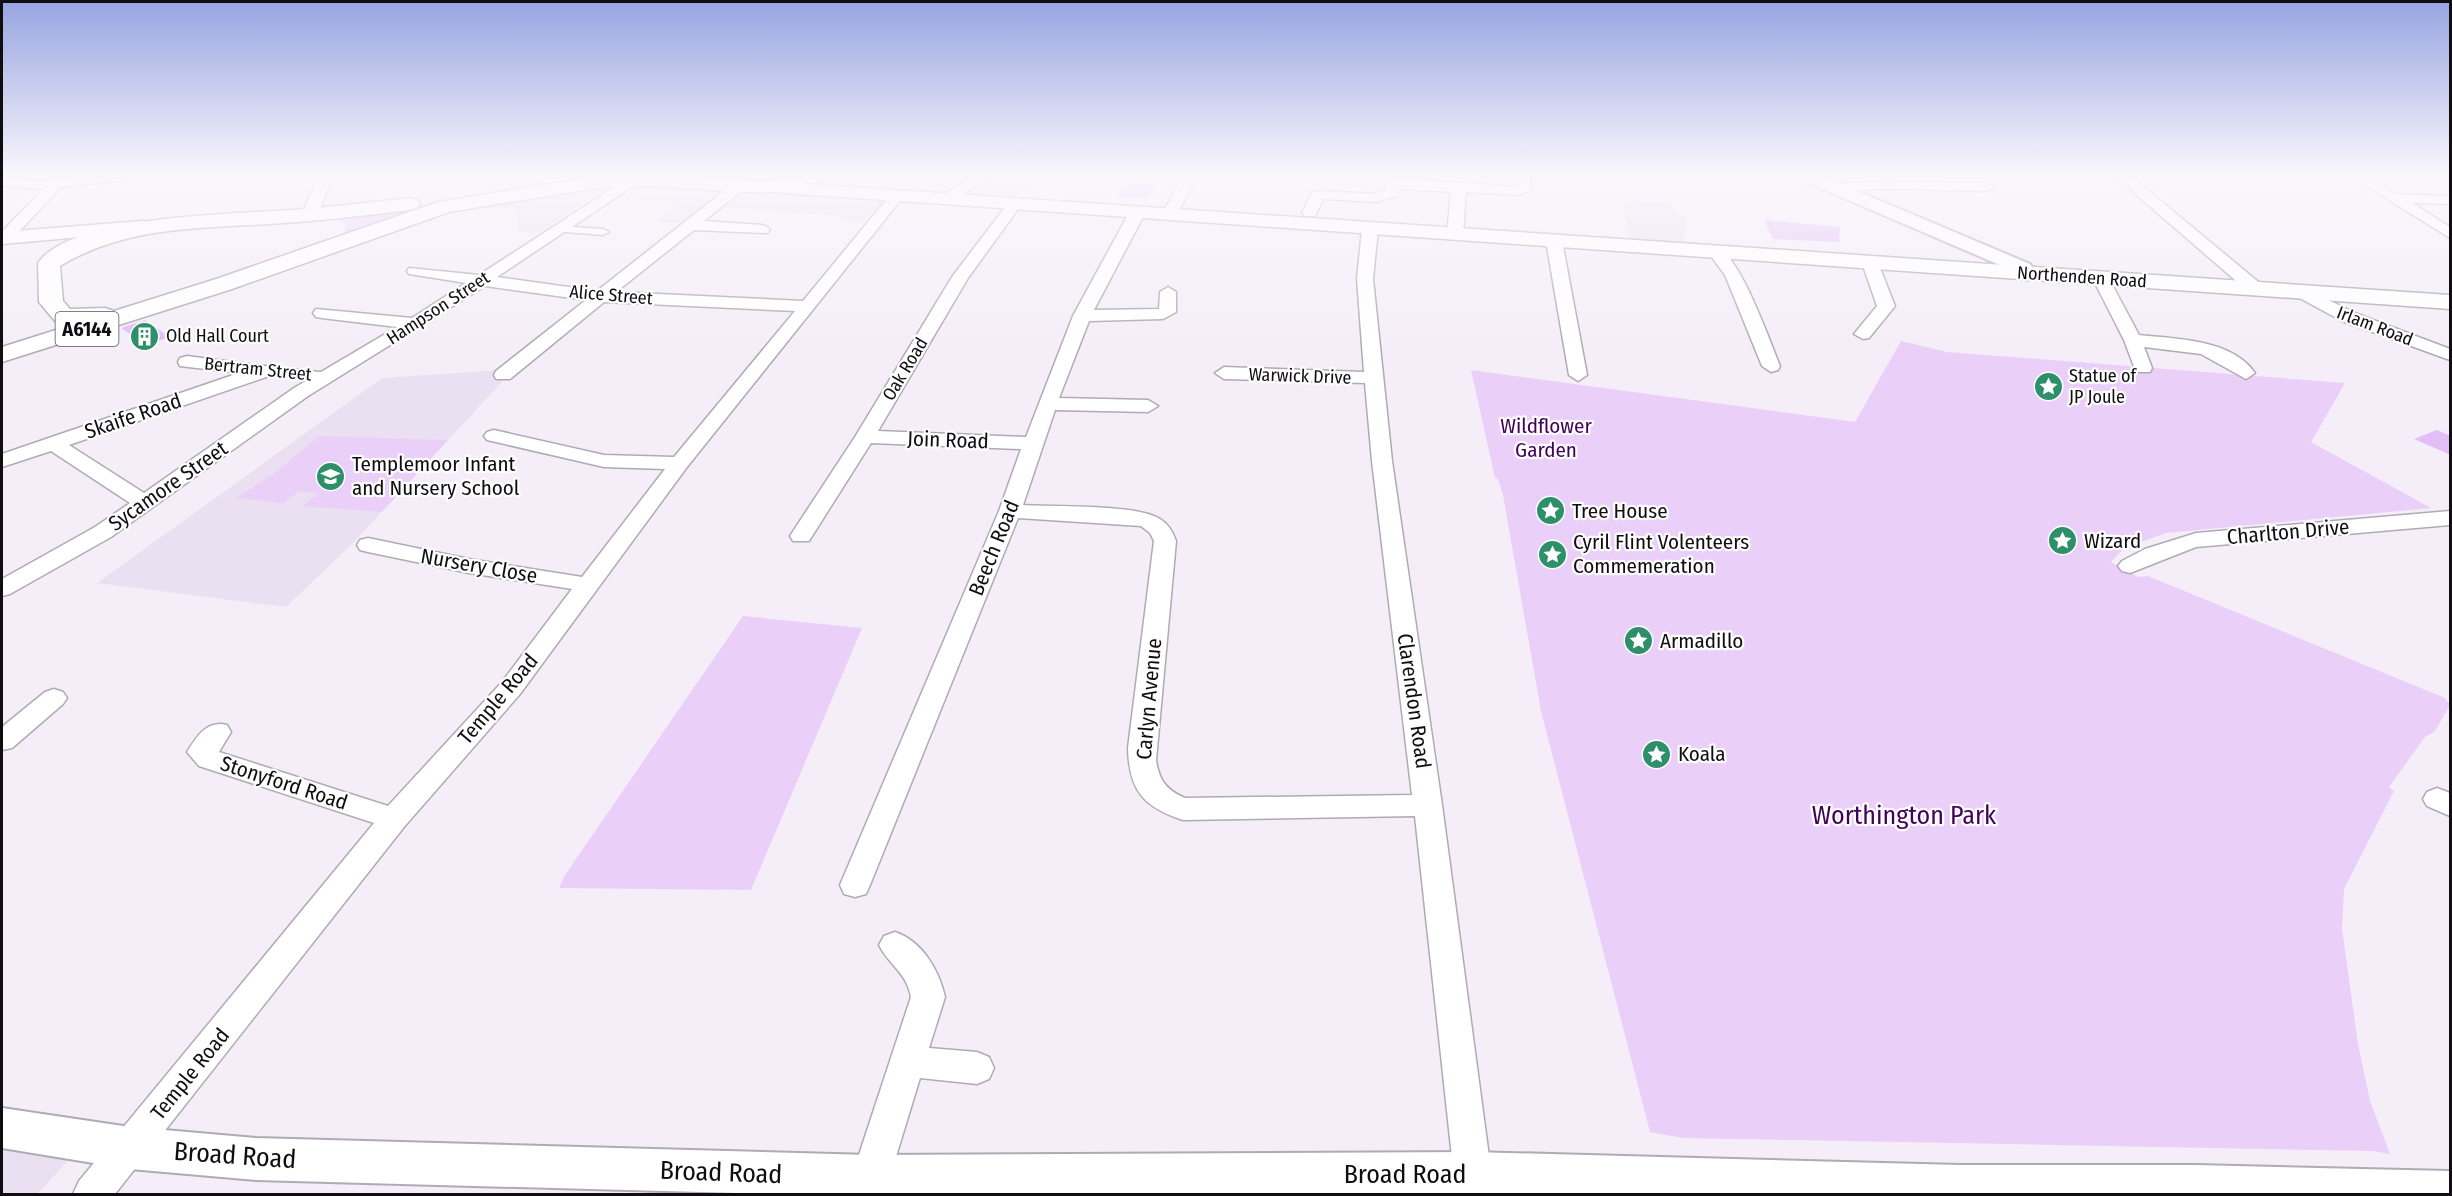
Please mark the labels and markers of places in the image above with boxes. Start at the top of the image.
building icon: Old Hall Court [129,320,161,352]
place label: Old Hall Court [166,325,269,347]
place label: Statue of JP Joule [2069,365,2137,408]
place icon: Statue of JP Joule [2032,370,2064,402]
place label: Templemoor Infant and Nursery School [352,451,520,501]
school or university icon: Templemoor Infant and Nursery School [315,460,347,492]
place icon: Tree House [1535,495,1567,527]
place label: Tree House [1572,498,1668,524]
place icon: Wizard [2047,525,2079,557]
place label: Wizard [2084,528,2141,554]
place label: Cyril Flint Volenteers Commemeration [1573,529,1749,579]
place icon: Cyril Flint Volenteers Commemeration [1536,538,1568,570]
place icon: Armadillo [1623,625,1655,657]
place label: Armadillo [1660,628,1743,654]
place icon: Koala [1641,738,1673,770]
place label: Koala [1678,741,1725,767]

